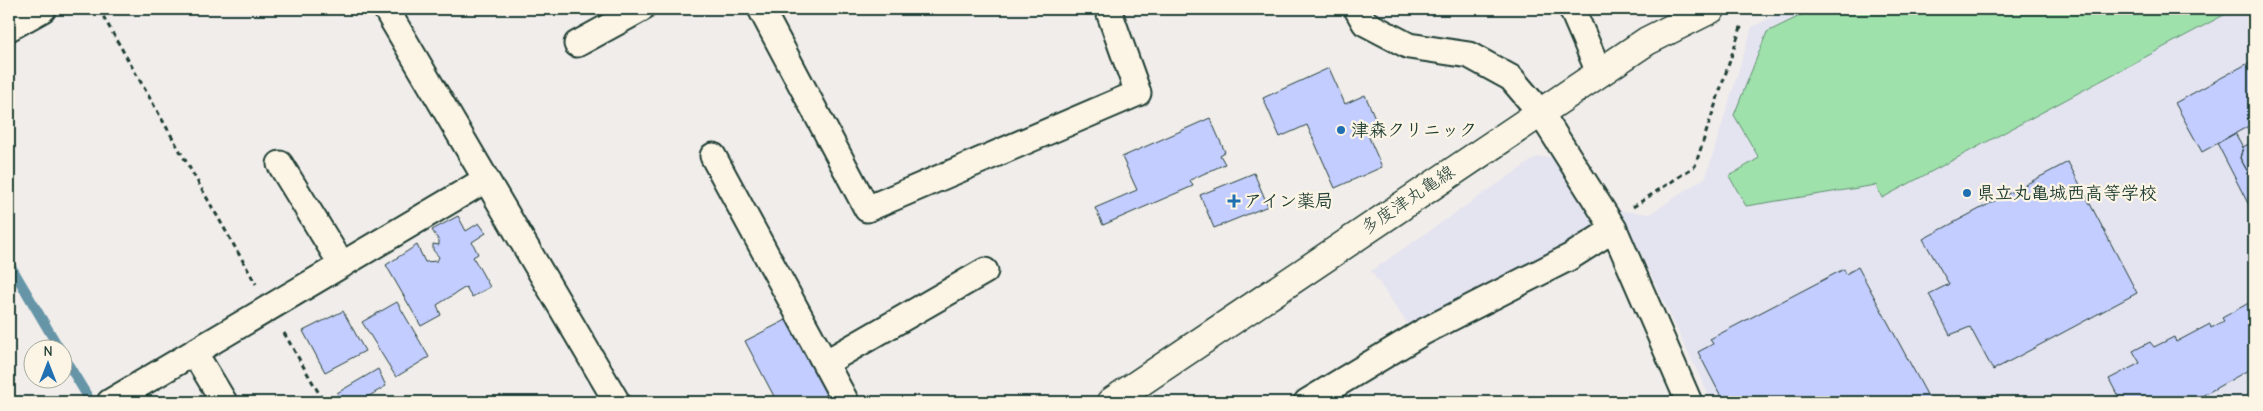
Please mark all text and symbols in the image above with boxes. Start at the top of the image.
place label: 津森クリニック [1351,120,1477,141]
marker: 津森クリニック [1335,124,1347,136]
street label: 多度津丸亀線 [1357,161,1459,239]
place label: 県立丸亀城西高等学校 [1977,183,2157,204]
marker: 県立丸亀城西高等学校 [1961,187,1973,199]
place label: アイン薬局 [1244,191,1333,212]
marker: アイン薬局 [1228,195,1240,207]
north arrow [22,338,72,388]
text: N [43,343,53,360]

